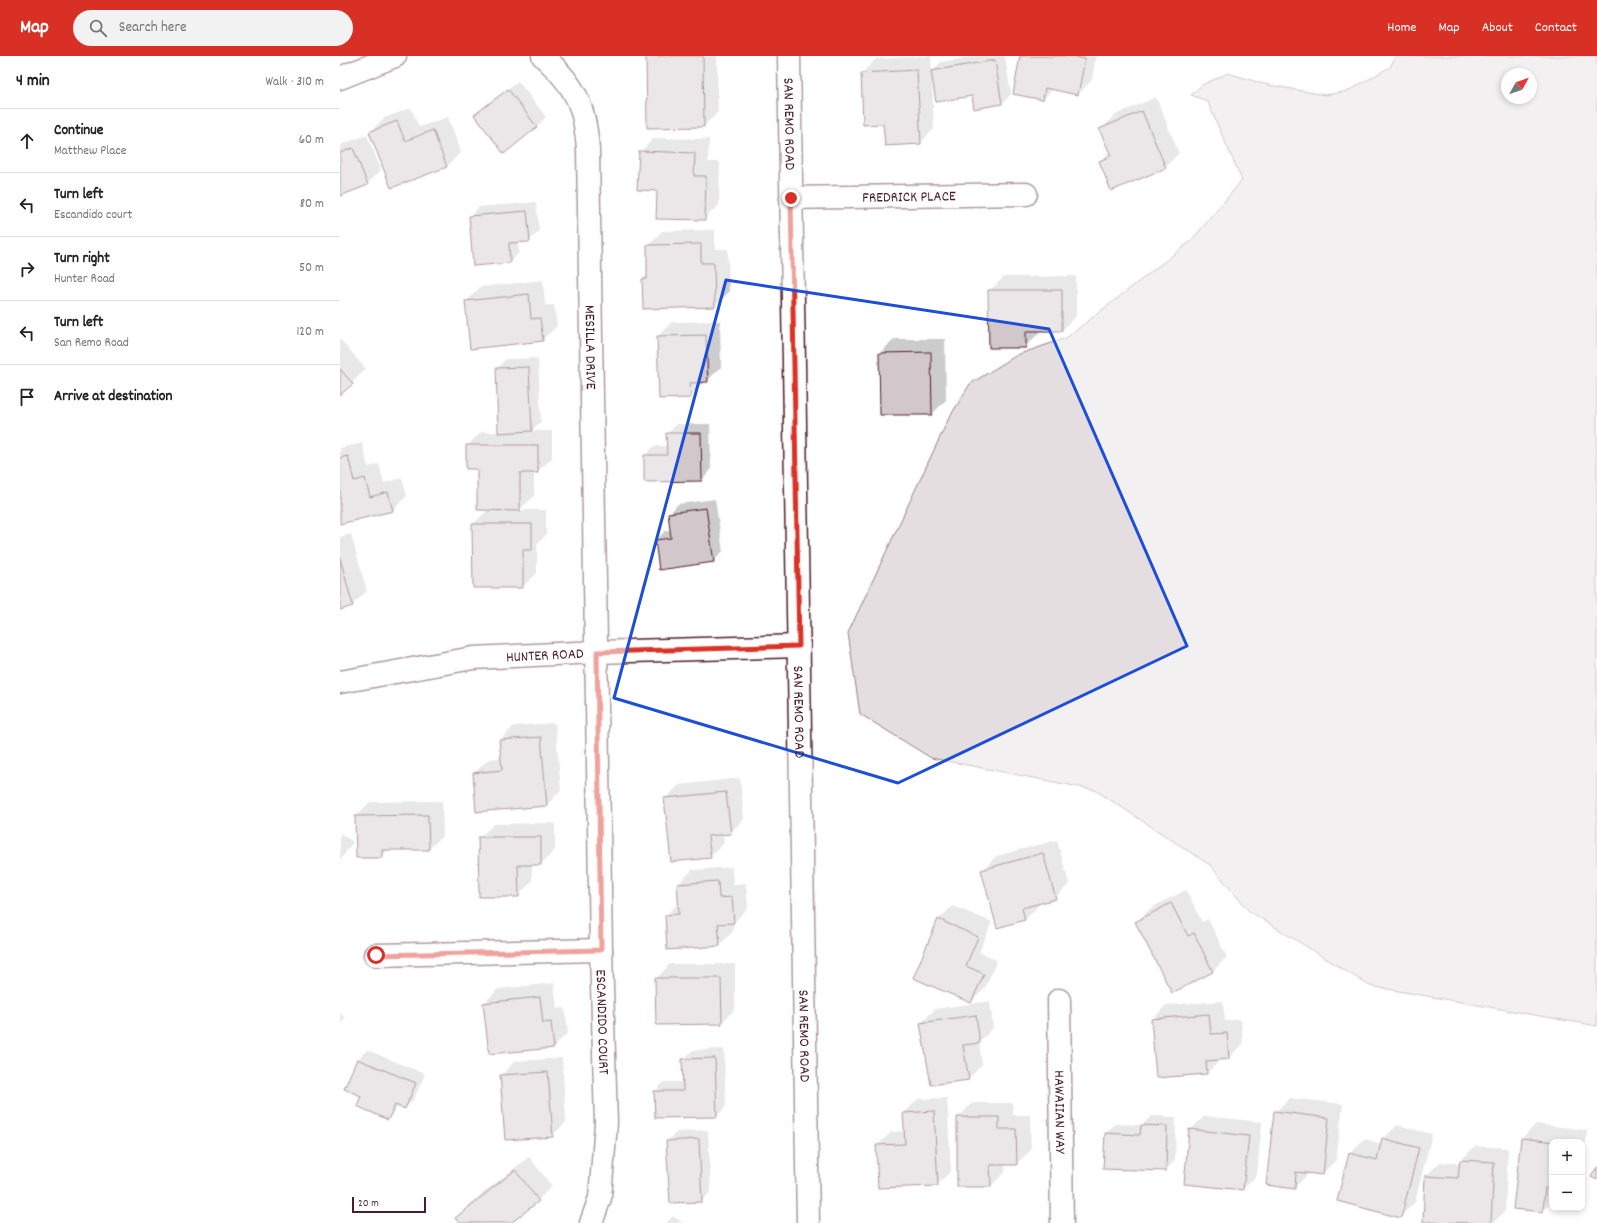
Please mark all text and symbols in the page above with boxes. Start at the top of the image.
search box [73,10,353,46]
text: Map [20,15,49,42]
icon: search [87,17,109,39]
text: Search here [119,17,187,39]
text: Home [1387,18,1416,38]
text: Map [1438,18,1460,38]
text: About [1482,18,1513,38]
text: Contact [1535,18,1577,38]
north arrow [1501,68,1537,104]
text: 4 min [16,70,50,94]
text: Walk · 310 m [265,73,324,92]
street label: SAN REMO ROAD [776,78,800,171]
text: Continue [54,120,103,142]
icon: ahead [16,130,38,152]
text: 60 m [299,131,324,150]
text: Matthew Place [54,142,126,161]
text: Turn left [54,184,103,206]
street label: FREDRICK PLACE [862,186,956,210]
route end [782,189,800,207]
icon: left [16,194,38,216]
text: 80 m [300,195,324,214]
text: Escandido court [54,206,132,225]
text: Turn right [54,248,110,270]
icon: right [16,258,38,280]
text: 50 m [299,259,324,278]
text: Hunter Road [54,270,115,289]
street label: MESILLA DRIVE [578,305,601,390]
text: Turn left [54,312,103,334]
icon: left [16,322,38,344]
text: 120 m [296,323,324,342]
text: San Remo Road [54,334,129,353]
icon: arrive [16,386,38,408]
text: Arrive at destination [54,386,172,408]
street label: HUNTER ROAD [505,644,585,669]
street label: SAN REMO ROAD [786,665,809,759]
route start [367,946,385,964]
street label: ESCANDIDO COURT [589,969,614,1075]
street label: SAN REMO ROAD [791,989,815,1083]
street label: HAWAIIAN WAY [1047,1070,1070,1154]
map controls [1549,1139,1585,1211]
button: + [1549,1139,1585,1175]
button: − [1549,1175,1585,1211]
scale bar [352,1195,426,1214]
text: 20 m [358,1196,379,1212]

